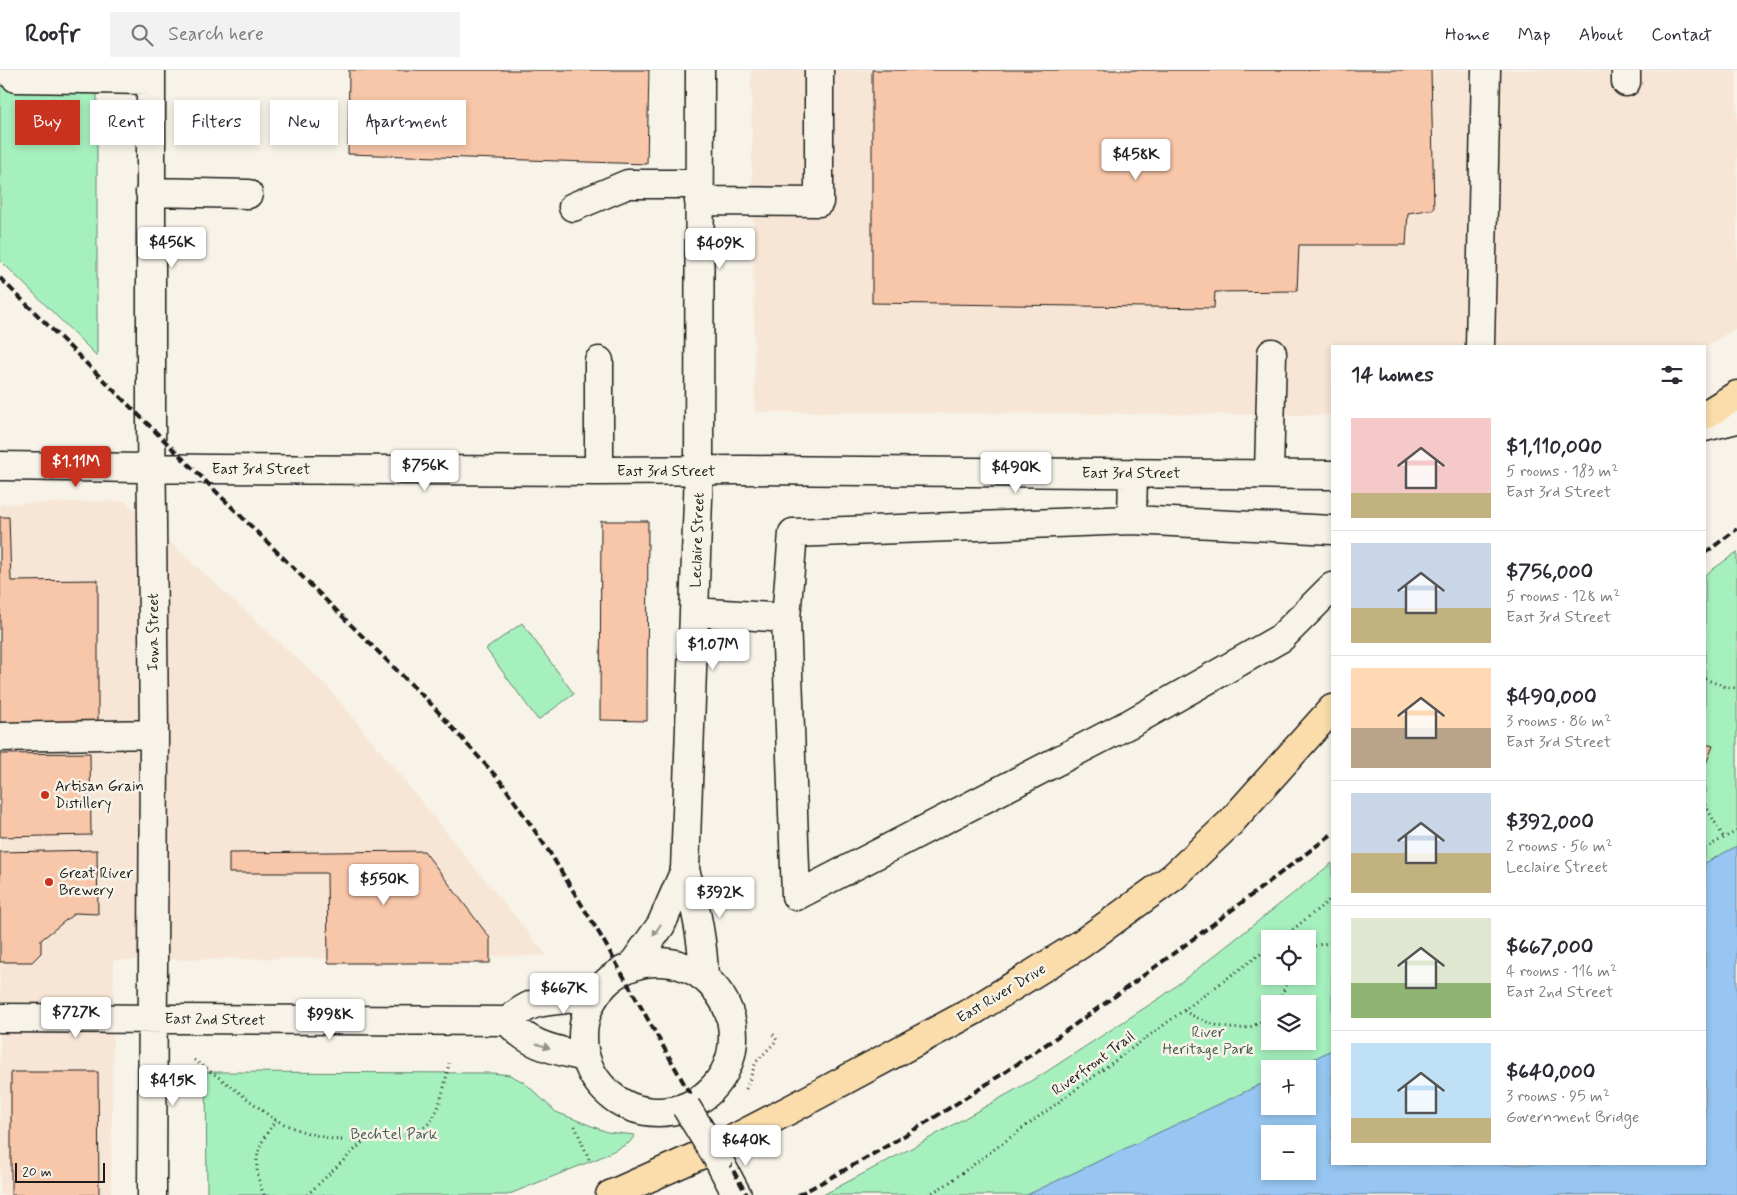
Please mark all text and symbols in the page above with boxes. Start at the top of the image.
search box [110,12,460,57]
text: Roofr [25,19,80,50]
icon: search [128,21,156,49]
text: Search here [168,22,264,47]
text: Home [1445,23,1490,47]
text: Map [1518,23,1551,47]
text: About [1579,23,1623,47]
text: Contact [1651,23,1712,47]
chip: Buy [15,100,80,145]
chip: Rent [90,100,164,145]
chip: Filters [174,100,260,145]
chip: New [270,100,338,145]
chip: Apartment [348,100,466,145]
pin: $458K [1101,138,1171,181]
text: $458K [1112,144,1160,165]
pin: $456K [137,226,207,269]
pin: $409K [685,228,755,270]
text: $456K [149,232,195,253]
text: $409K [696,233,744,254]
text: 14 homes [1351,361,1434,389]
icon: filters [1658,361,1686,389]
text: $1,110,000 [1506,433,1602,461]
icon: home [1391,438,1451,498]
pin: $1.11M [35,446,117,488]
pin: $756K [390,450,460,492]
text: $1.11M [52,451,100,472]
pin: $490K [981,452,1051,494]
text: $756K [402,455,448,476]
text: $490K [991,457,1041,478]
street label: East 3rd Street [212,460,310,480]
text: 5 rooms · 183 m² [1506,461,1618,482]
street label: East 3rd Street [617,462,715,482]
street label: East 3rd Street [1082,464,1180,484]
text: East 3rd Street [1506,482,1611,503]
street label: Leclaire Street [686,492,710,588]
text: $756,000 [1506,558,1593,586]
icon: home [1391,563,1451,623]
text: 5 rooms · 128 m² [1506,586,1620,607]
street label: Iowa Street [144,593,164,671]
text: East 3rd Street [1506,607,1611,628]
pin: $1.07M [672,628,754,671]
text: $1.07M [688,634,738,655]
text: $490,000 [1506,683,1597,711]
icon: home [1391,688,1451,748]
text: 3 rooms · 86 m² [1506,711,1611,732]
text: East 3rd Street [1506,732,1611,753]
place label: Artisan Grain Distillery [55,777,144,814]
marker: Artisan Grain Distillery [39,789,51,801]
text: $392,000 [1506,808,1594,836]
icon: home [1391,813,1451,873]
text: 2 rooms · 56 m² [1506,836,1613,857]
text: Leclaire Street [1506,857,1608,878]
place label: Great River Brewery [59,864,133,901]
pin: $550K [349,864,419,906]
text: $550K [360,869,408,890]
marker: Great River Brewery [43,876,55,888]
pin: $392K [685,876,755,919]
text: $392K [696,882,744,903]
one-way arrow [652,924,662,937]
map controls [1261,930,1316,1180]
button: locate [1261,930,1316,985]
text: $667,000 [1506,933,1593,961]
icon: home [1391,938,1451,998]
street label: East River Drive [953,959,1050,1028]
text: 4 rooms · 116 m² [1506,961,1617,982]
pin: $667K [529,972,599,1015]
text: $667K [541,978,587,999]
text: East 2nd Street [1506,982,1613,1003]
button: layers [1261,995,1316,1050]
pin: $727K [41,996,111,1039]
pin: $998K [295,998,365,1041]
text: $727K [52,1002,100,1023]
text: $998K [307,1004,353,1025]
street label: East 2nd Street [164,1009,266,1031]
park label: River Heritage Park [1163,1023,1254,1060]
street label: Riverfront Trail [1048,1027,1139,1101]
one-way arrow [536,1042,551,1050]
text: $640,000 [1506,1058,1595,1086]
button: + [1261,1060,1316,1115]
icon: home [1391,1063,1451,1123]
pin: $415K [138,1064,208,1107]
text: $415K [150,1070,196,1091]
text: 3 rooms · 95 m² [1506,1086,1610,1107]
text: Government Bridge [1506,1107,1639,1128]
pin: $640K [711,1124,781,1167]
park label: Bechtel Park [350,1125,438,1145]
button: − [1261,1125,1316,1180]
text: $640K [722,1130,770,1151]
scale bar [15,1160,105,1183]
text: 20 m [22,1163,52,1181]

